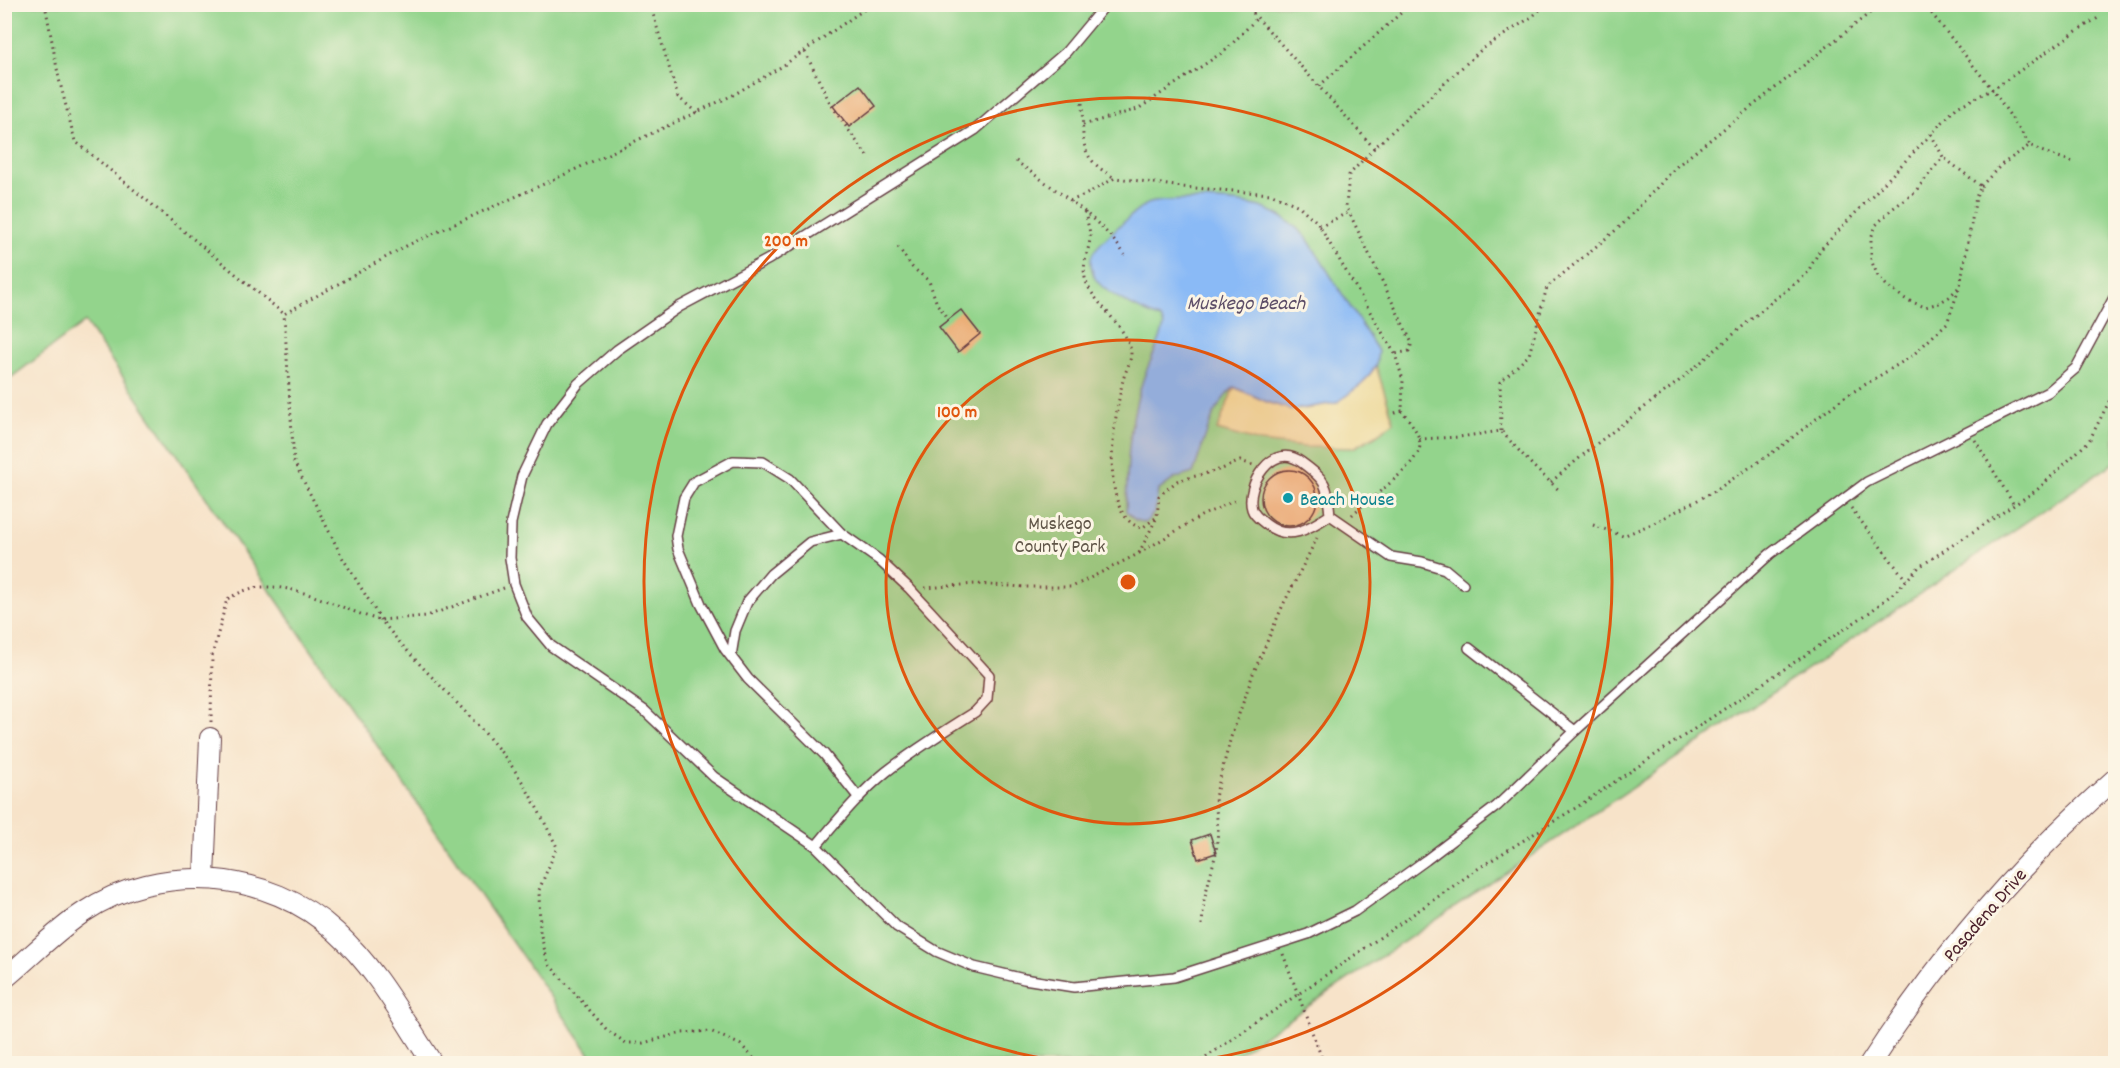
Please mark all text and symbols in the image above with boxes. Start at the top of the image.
text: 200 m [764,230,808,255]
water label: Muskego Beach [1187,290,1307,320]
text: 100 m [937,401,977,426]
place label: Beach House [1300,487,1395,515]
marker: Beach House [1281,491,1295,505]
park label: Muskego County Park [1015,511,1105,562]
centre of rings [1118,572,1138,592]
street label: Pasadena Drive [1938,863,2035,969]

